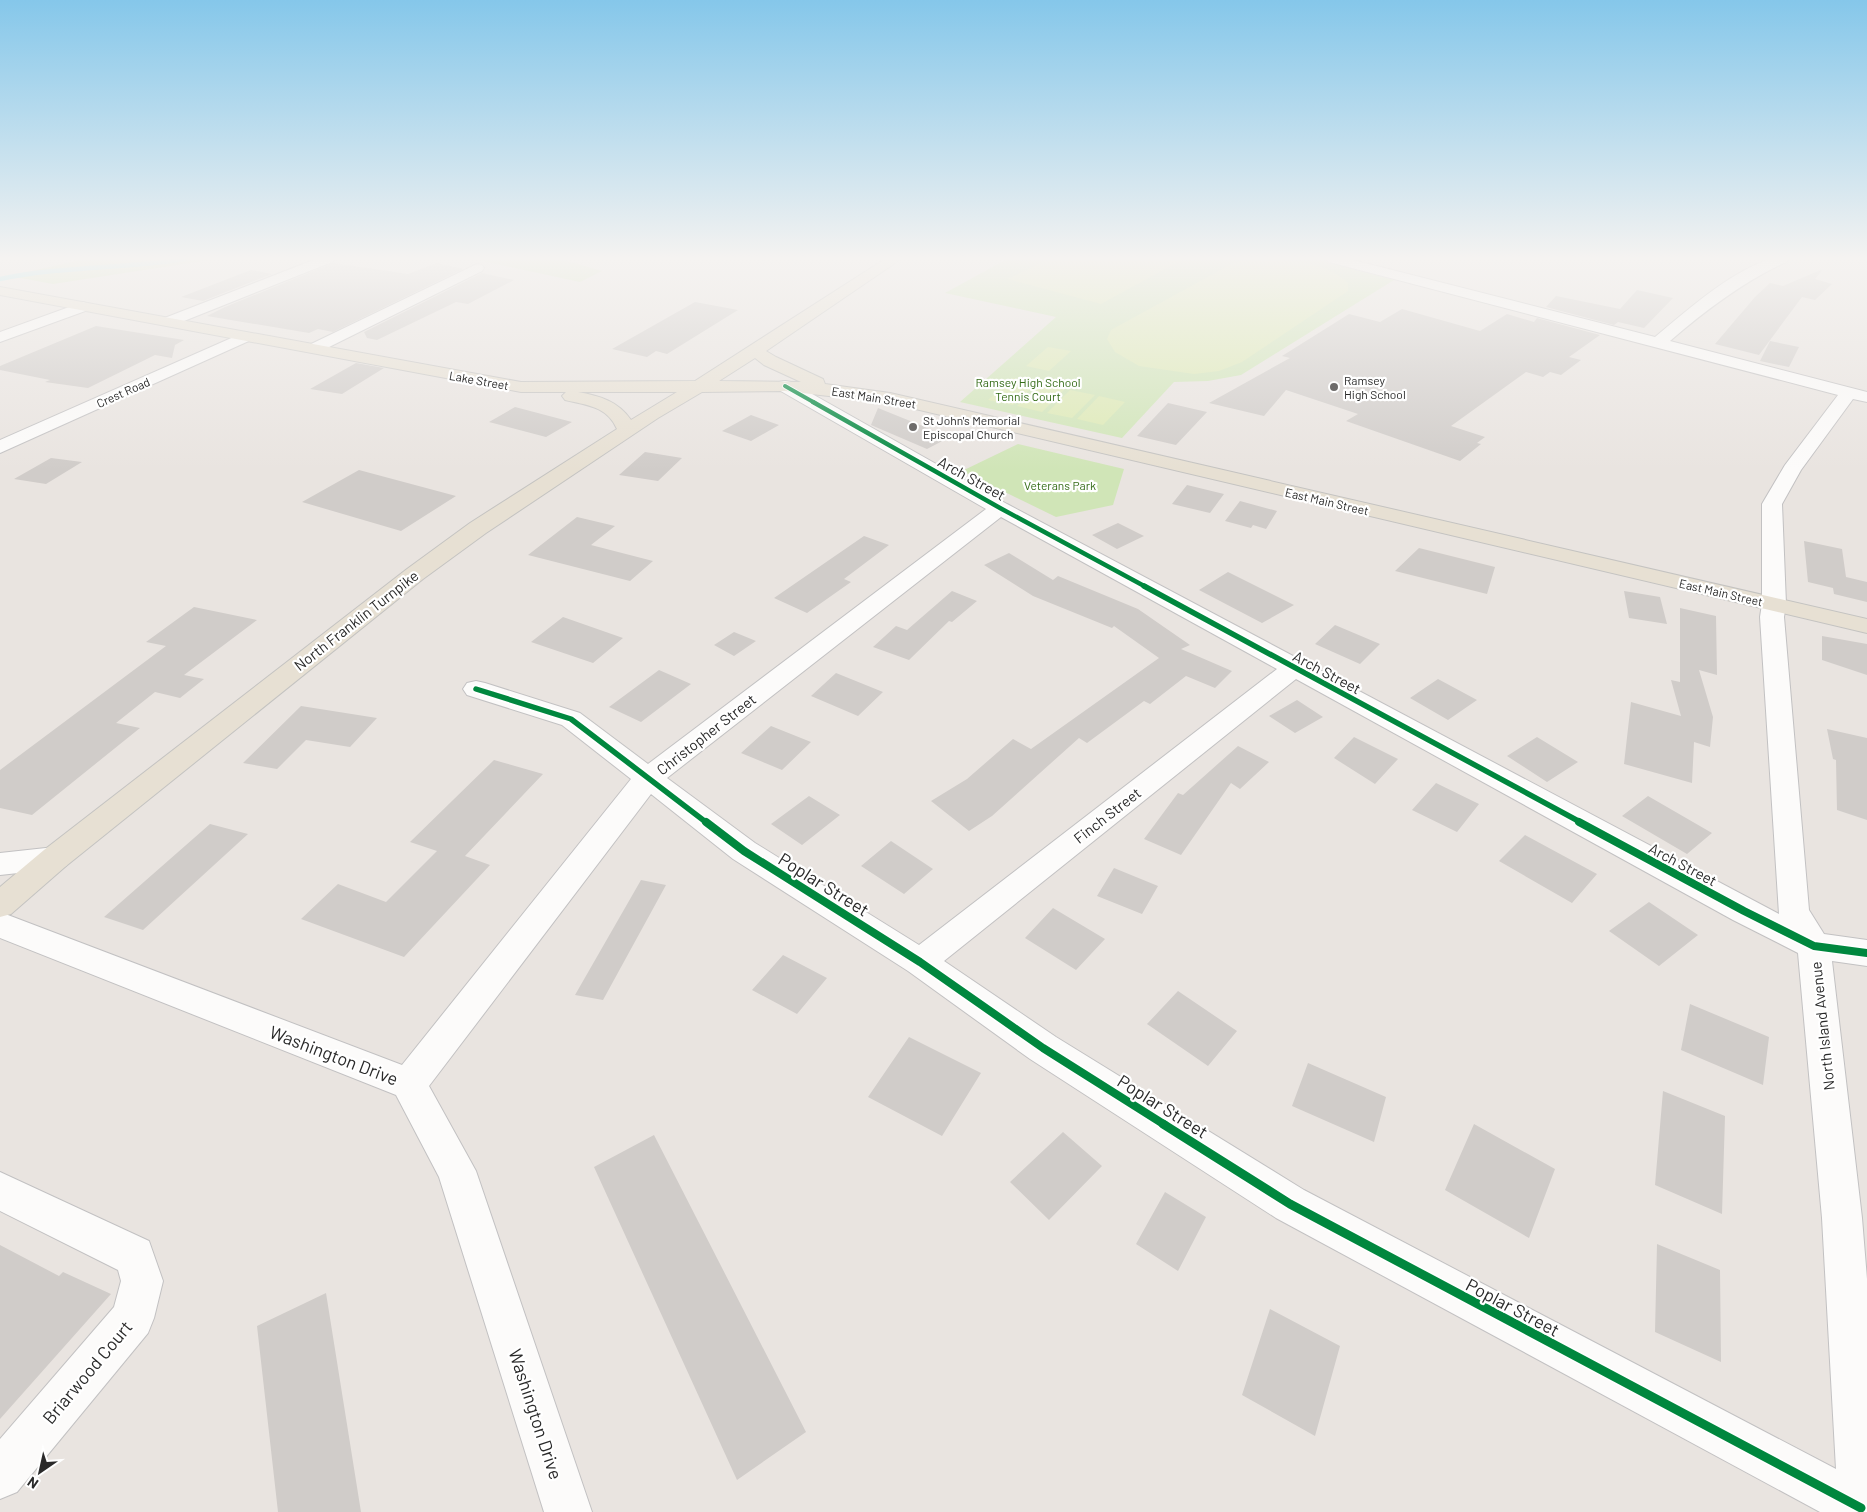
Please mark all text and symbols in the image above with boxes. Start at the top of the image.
street label: Lake Street [448,368,510,392]
place label: Ramsey High School [1344,373,1406,401]
street label: Crest Road [94,374,152,410]
park label: Ramsey High School Tennis Court [975,375,1081,403]
marker: Ramsey High School [1328,381,1340,393]
street label: East Main Street [831,383,917,411]
place label: St John's Memorial Episcopal Church [923,413,1020,441]
marker: St John's Memorial Episcopal Church [907,421,919,433]
street label: Arch Street [935,452,1009,504]
park label: Veterans Park [1024,478,1096,492]
street label: East Main Street [1284,485,1370,517]
street label: North Franklin Turnpike [290,566,422,674]
street label: East Main Street [1678,576,1764,608]
street label: Arch Street [1290,647,1364,697]
street label: Christopher Street [653,690,759,778]
street label: Finch Street [1070,783,1144,847]
street label: Arch Street [1646,839,1720,889]
street label: Poplar Street [775,847,873,921]
street label: North Island Avenue [1806,961,1838,1091]
street label: Washington Drive [267,1020,401,1090]
street label: Poplar Street [1114,1069,1212,1143]
street label: Poplar Street [1462,1273,1564,1341]
street label: Briarwood Court [37,1316,137,1428]
street label: Washington Drive [505,1346,567,1482]
north arrow [15,1447,65,1497]
text: N [24,1474,41,1493]

